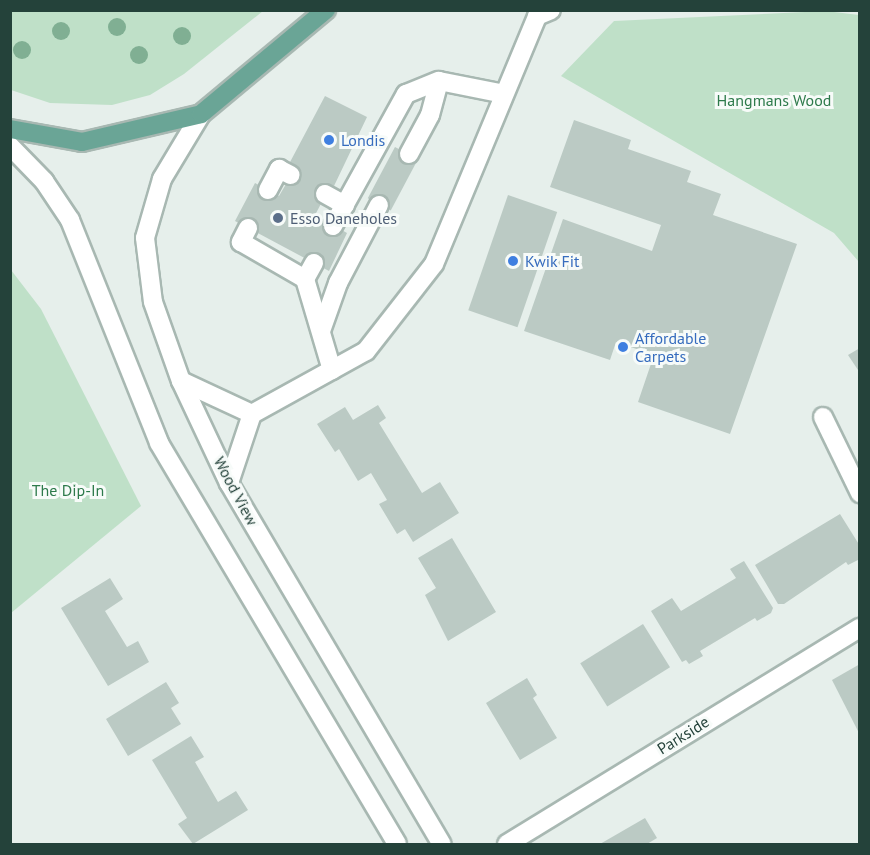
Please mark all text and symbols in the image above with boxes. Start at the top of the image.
park label: Hangmans Wood [716,90,832,110]
place label: Londis [341,130,385,150]
marker: Londis [322,133,336,147]
place label: Esso Daneholes [290,208,397,228]
marker: Esso Daneholes [271,211,285,225]
place label: Kwik Fit [525,251,580,271]
marker: Kwik Fit [506,254,520,268]
place label: Affordable Carpets [635,328,706,366]
marker: Affordable Carpets [616,340,630,354]
street label: Wood View [210,453,262,529]
park label: The Dip-In [32,480,104,500]
street label: Parkside [654,712,712,758]

